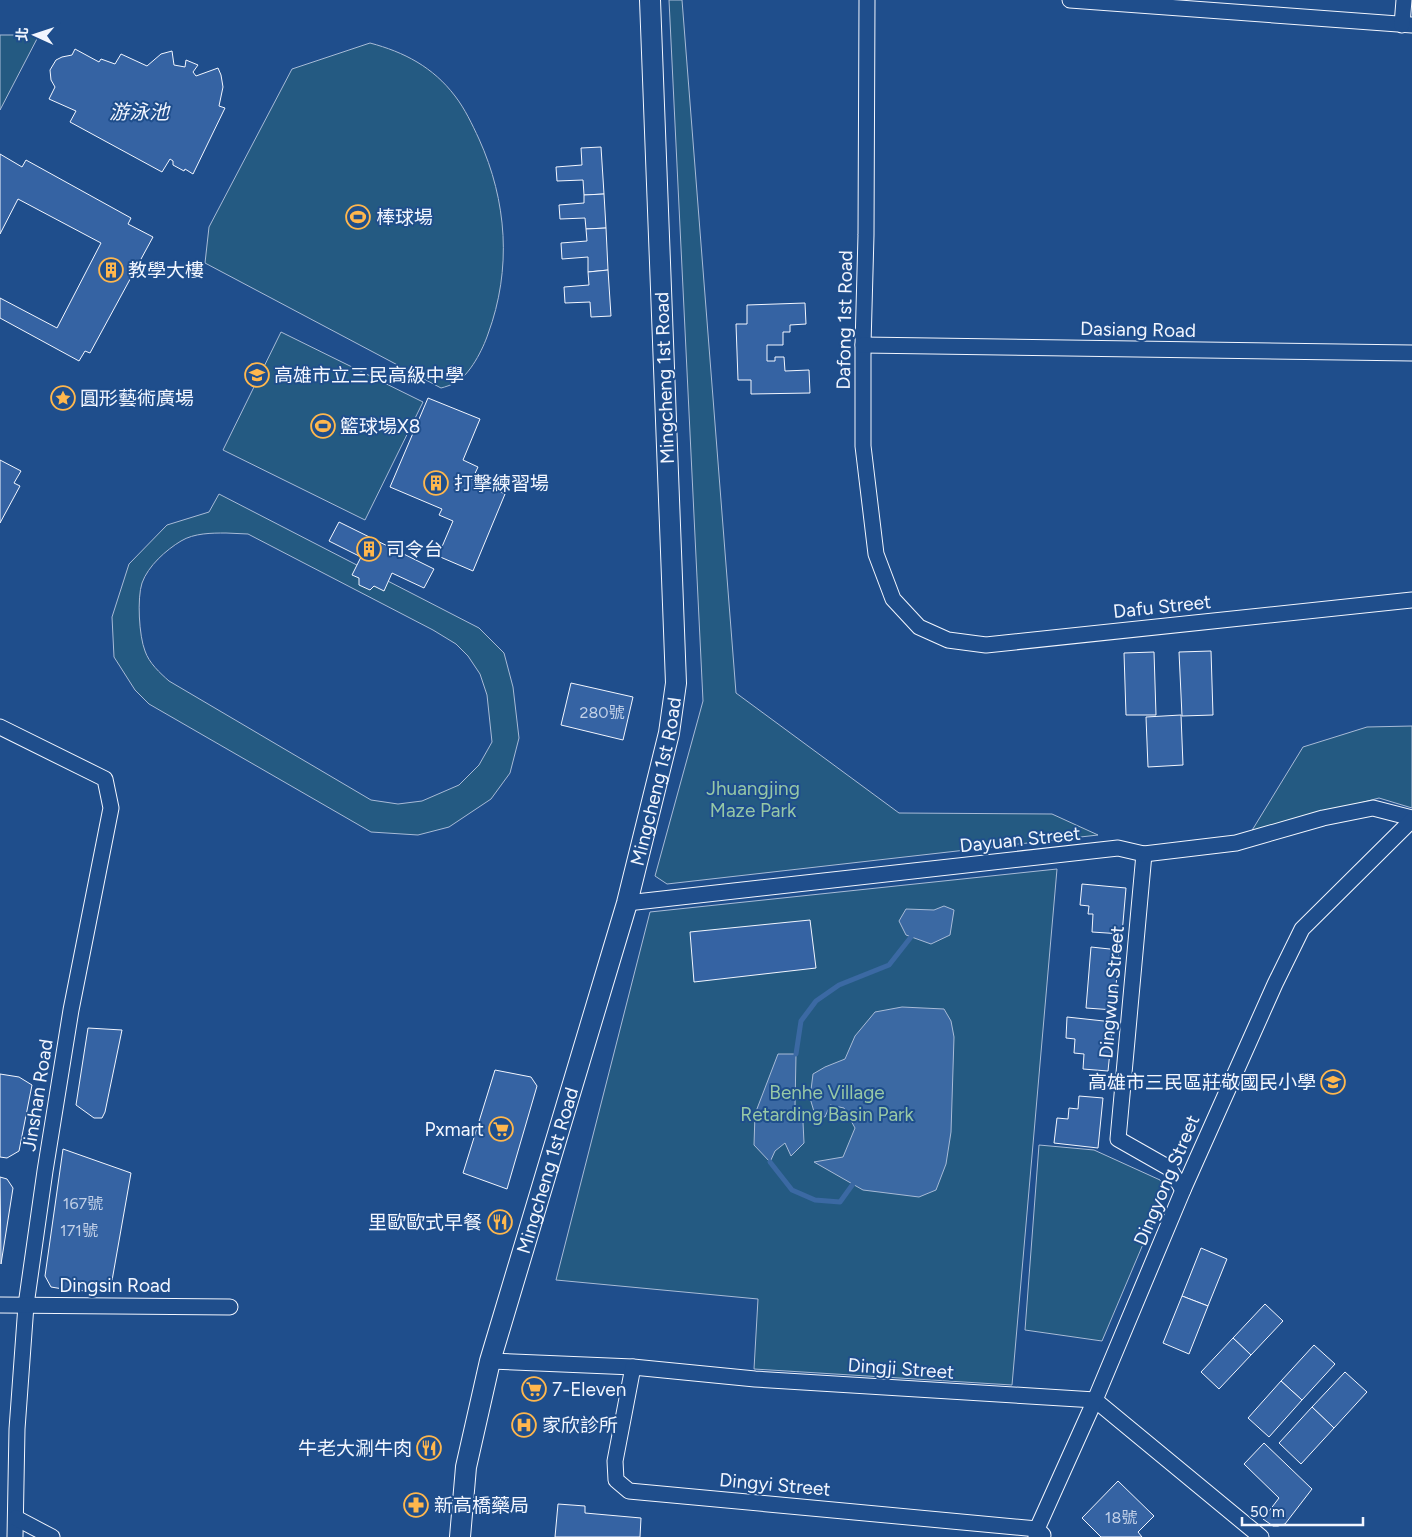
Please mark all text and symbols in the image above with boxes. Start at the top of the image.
north arrow [10,10,60,60]
text: 北 [14,27,31,42]
water label: 游泳池 [109,100,171,124]
sports icon: 棒球場 [345,204,371,230]
place label: 棒球場 [376,206,433,229]
street label: Dafong 1st Road [832,250,857,390]
building icon: 教學大樓 [98,257,124,283]
place label: 教學大樓 [128,259,204,282]
street label: Mingcheng 1st Road [650,292,679,464]
street label: Dasiang Road [1080,317,1196,342]
school or university icon: 高雄市立三民高級中學 [244,362,270,388]
place label: 高雄市立三民高級中學 [274,364,464,387]
place icon: 圓形藝術廣場 [50,385,76,411]
place label: 圓形藝術廣場 [80,387,194,410]
sports icon: 籃球場X8 [310,413,336,439]
place label: 籃球場X8 [340,415,420,438]
building icon: 打擊練習場 [423,470,449,496]
place label: 打擊練習場 [454,472,549,495]
building icon: 司令台 [356,536,382,562]
place label: 司令台 [386,538,443,561]
street label: Dafu Street [1112,590,1212,623]
street label: Mingcheng 1st Road [626,696,686,868]
house number: 280號 [579,703,625,722]
park label: Jhuangjing Maze Park [706,777,800,822]
street label: Dayuan Street [958,822,1082,857]
street label: Dingwun Street [1094,925,1129,1059]
street label: Jinshan Road [17,1037,58,1153]
school or university icon: 高雄市三民區莊敬國民小學 [1320,1069,1346,1095]
place label: 高雄市三民區莊敬國民小學 [1088,1071,1316,1094]
park label: Benhe Village Retarding Basin Park [740,1081,915,1126]
street label: Mingcheng 1st Road [512,1085,583,1256]
street label: Dingyong Street [1129,1111,1204,1249]
supermarket icon: Pxmart [488,1116,514,1142]
place label: Pxmart [425,1118,484,1141]
house number: 167號 [63,1194,103,1213]
restaurant icon: 里歐歐式早餐 [487,1209,513,1235]
place label: 里歐歐式早餐 [368,1211,482,1234]
house number: 171號 [60,1221,98,1240]
street label: Dingsin Road [59,1274,171,1297]
street label: Dingji Street [847,1353,955,1384]
supermarket icon: 7-Eleven [521,1376,547,1402]
place label: 7-Eleven [552,1378,626,1401]
hospital icon: 家欣診所 [511,1412,537,1438]
place label: 家欣診所 [542,1414,618,1437]
restaurant icon: 牛老大涮牛肉 [416,1435,442,1461]
place label: 牛老大涮牛肉 [298,1437,412,1460]
street label: Dingyi Street [718,1468,832,1501]
pharmacy icon: 新高橋藥局 [403,1492,429,1518]
place label: 新高橋藥局 [434,1494,529,1517]
scale bar [1242,1494,1363,1526]
text: 50 m [1250,1503,1285,1521]
house number: 18號 [1105,1508,1137,1527]

